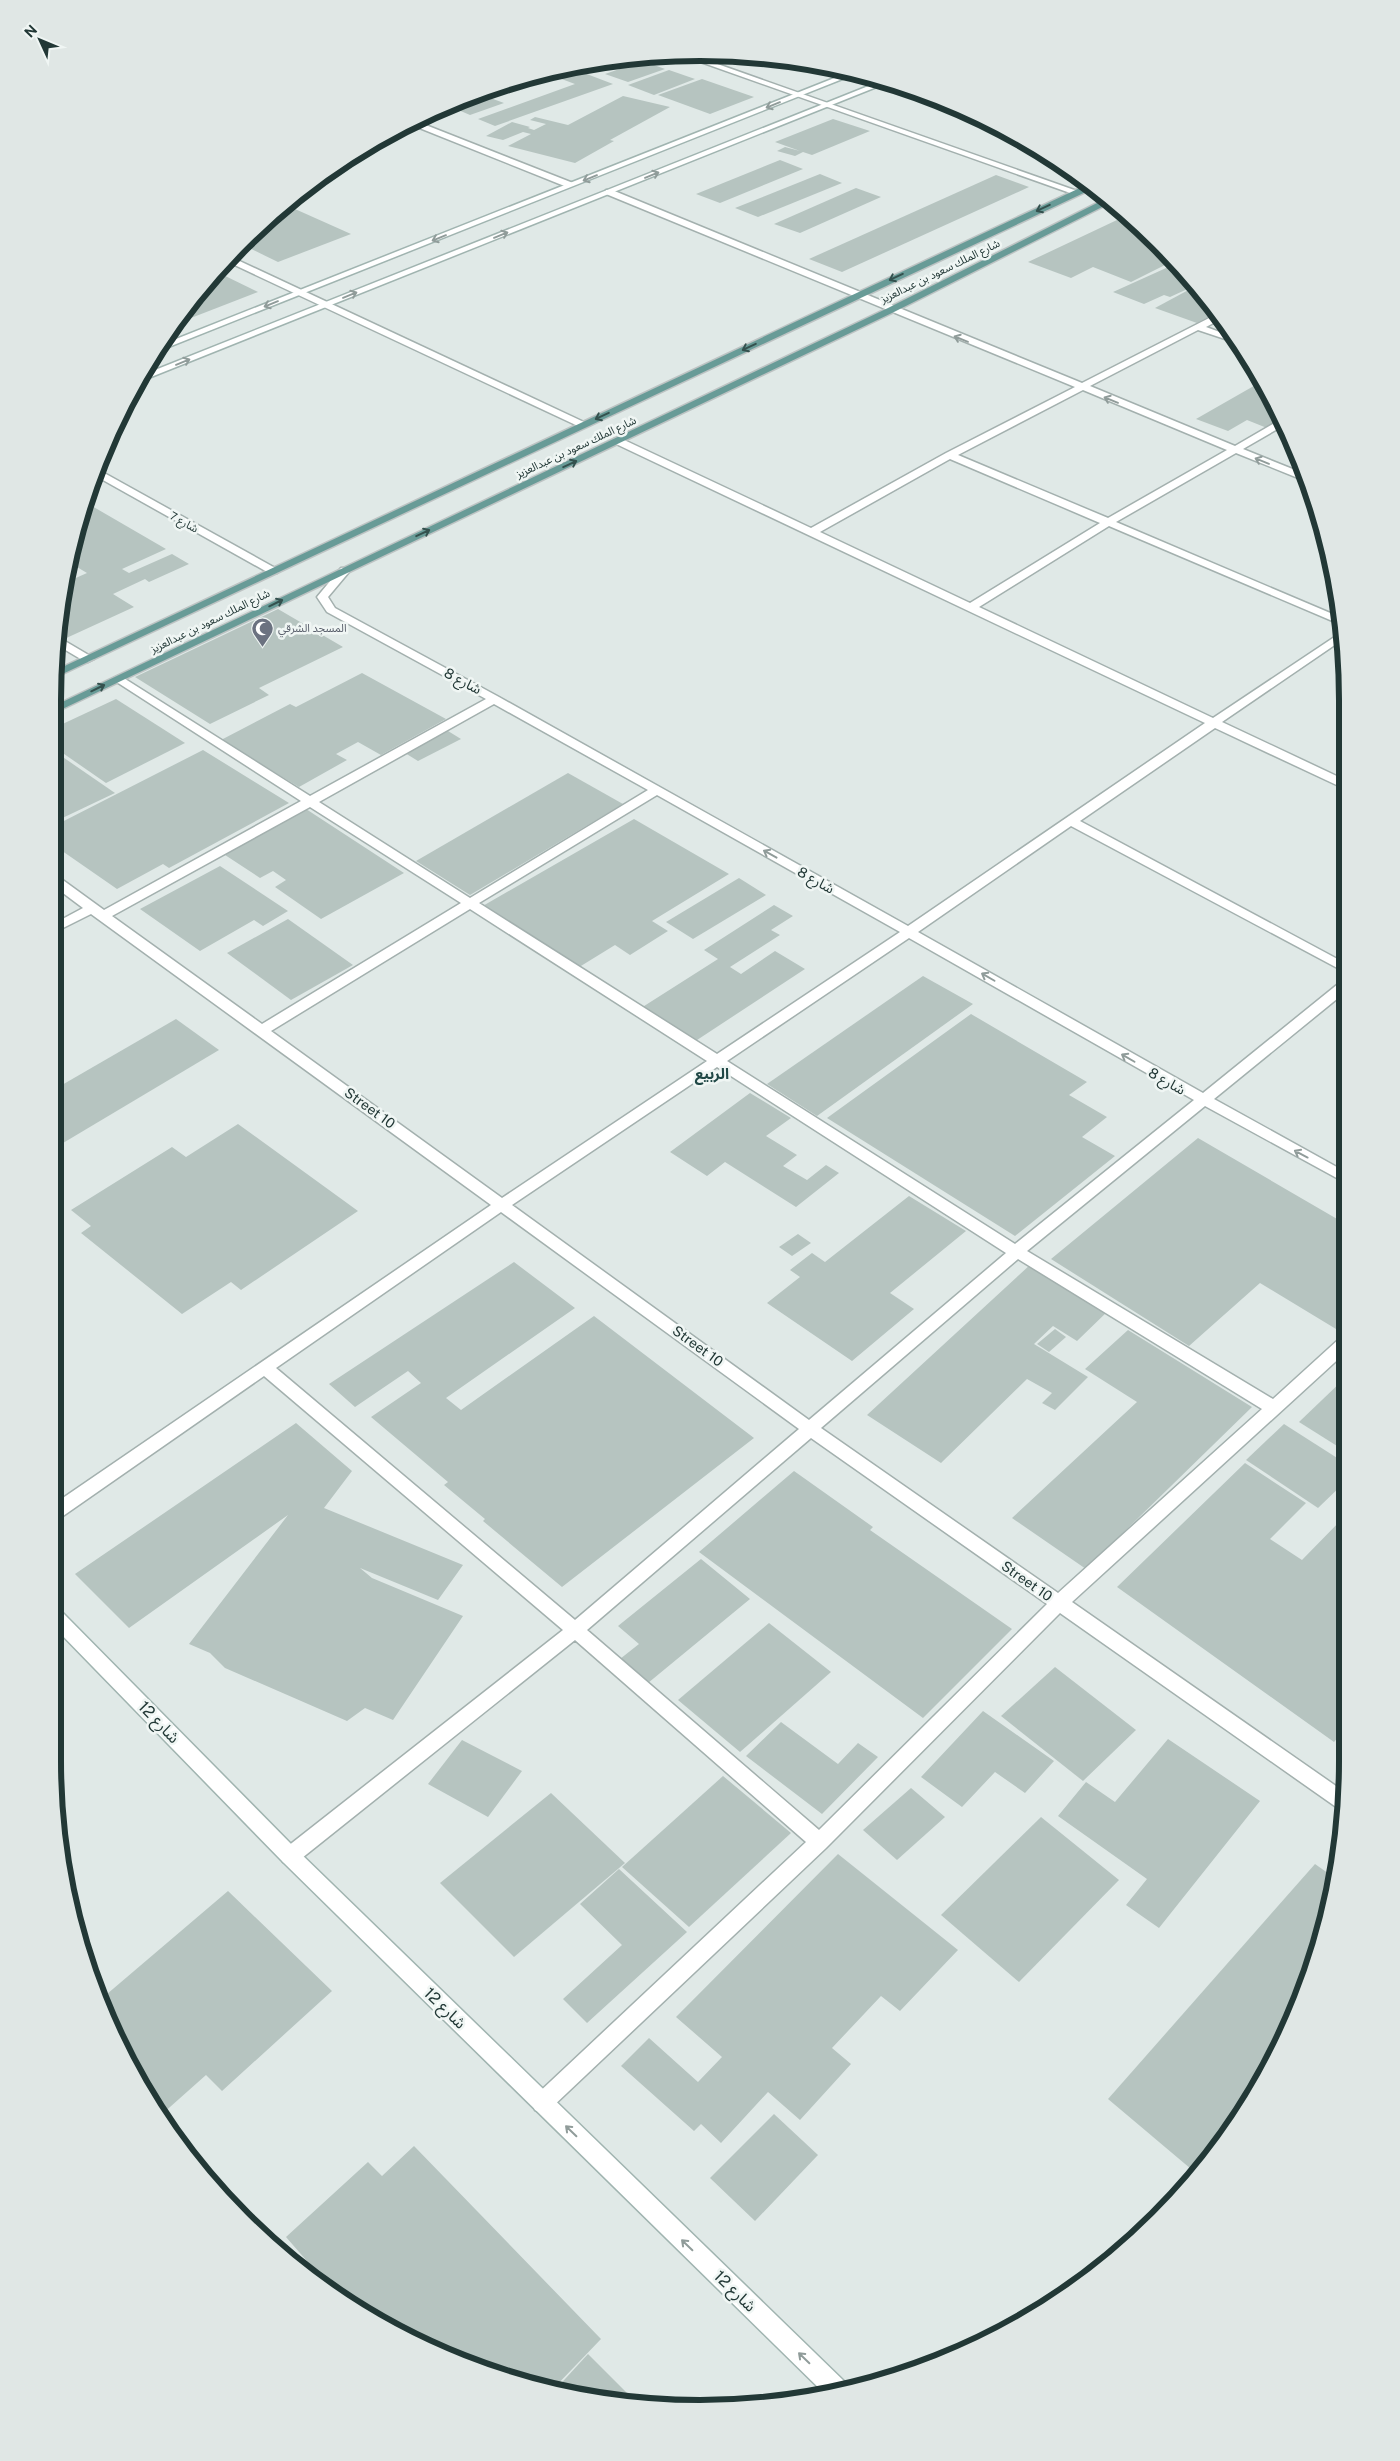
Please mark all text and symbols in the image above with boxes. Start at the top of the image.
north arrow [15,15,65,65]
text: N [21,21,40,40]
one-way arrow [766,100,781,110]
one-way arrow [644,170,659,179]
one-way arrow [582,174,597,183]
one-way arrow [1035,203,1050,213]
one-way arrow [493,230,508,239]
one-way arrow [431,234,446,243]
street label: شارع الملك سعود بن عبدالعزيز [877,237,1003,307]
one-way arrow [888,273,903,283]
one-way arrow [342,290,357,300]
one-way arrow [264,300,279,310]
one-way arrow [954,333,969,343]
one-way arrow [741,342,756,352]
one-way arrow [175,357,190,366]
one-way arrow [1104,395,1119,405]
one-way arrow [594,411,609,421]
street label: شارع الملك سعود بن عبدالعزيز [513,414,639,482]
one-way arrow [1255,456,1270,466]
one-way arrow [562,458,577,468]
street label: شارع 7 [167,509,201,537]
one-way arrow [415,528,430,537]
street label: شارع الملك سعود بن عبدالعزيز [147,587,273,657]
one-way arrow [268,598,283,607]
mosque icon: المسجد الشرقي [250,616,274,647]
place label: المسجد الشرقي [278,622,347,638]
street label: شارع 8 [440,665,484,700]
one-way arrow [90,683,105,693]
one-way arrow [763,849,778,859]
street label: شارع 8 [793,863,837,899]
one-way arrow [980,972,995,982]
one-way arrow [1122,1053,1136,1063]
street label: شارع 8 [1144,1064,1188,1100]
district label: الربيع [695,1065,729,1085]
street label: Street 10 [342,1084,398,1132]
one-way arrow [1294,1149,1309,1158]
street label: Street 10 [670,1322,726,1370]
street label: Street 10 [998,1558,1056,1604]
street label: شارع 12 [132,1697,184,1749]
street label: شارع 12 [418,1983,470,2035]
one-way arrow [565,2125,577,2137]
one-way arrow [681,2239,694,2251]
street label: شارع 12 [708,2266,760,2318]
one-way arrow [797,2352,810,2364]

